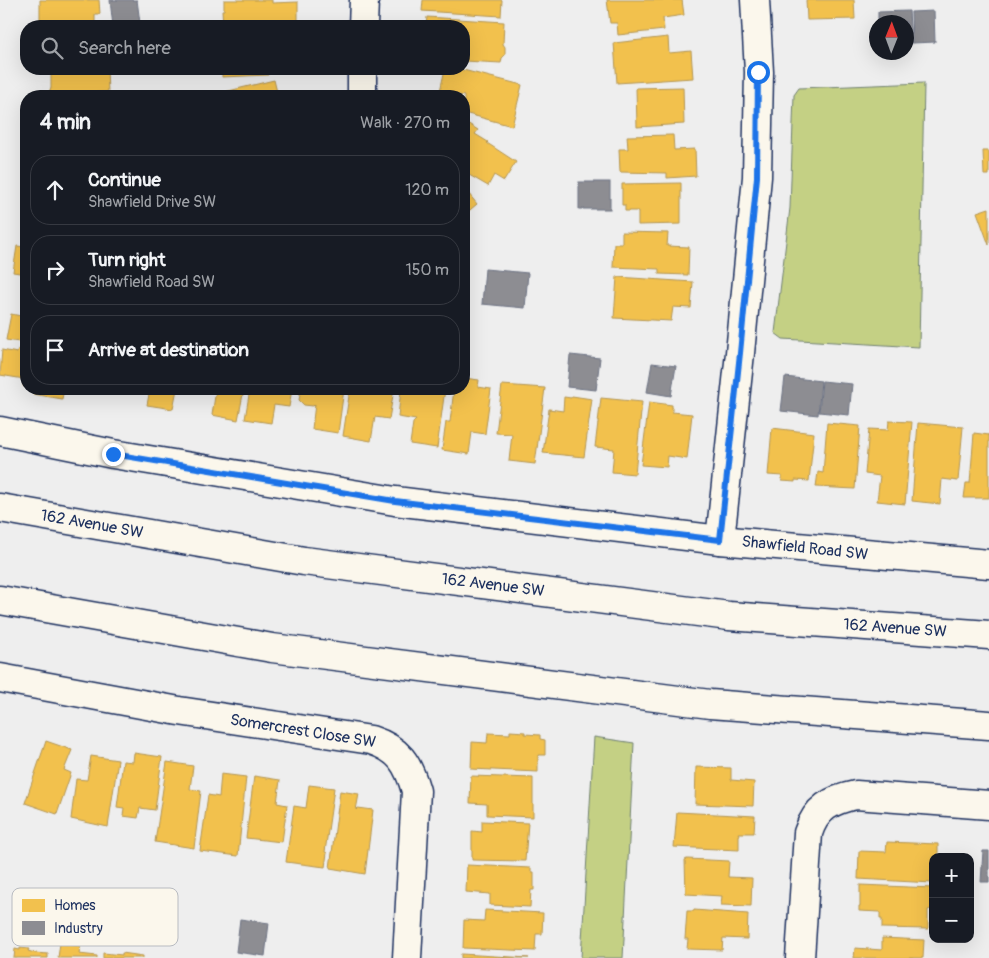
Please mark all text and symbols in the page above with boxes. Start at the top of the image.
north arrow [869,15,914,60]
search box [20,20,470,75]
icon: search [38,34,66,62]
text: Search here [78,36,171,60]
route start [747,61,770,84]
text: 4 min [40,109,91,136]
text: Walk · 270 m [360,113,450,133]
text: Continue [88,168,161,192]
icon: ahead [41,176,69,204]
text: 120 m [405,180,449,200]
text: Shawfield Drive SW [88,192,216,212]
text: Turn right [88,248,166,272]
icon: right [41,256,69,284]
text: 150 m [405,260,449,280]
text: Shawfield Road SW [88,272,215,292]
icon: arrive [41,336,69,364]
text: Arrive at destination [88,338,249,362]
route end [102,443,125,466]
street label: 162 Avenue SW [39,505,145,543]
street label: Shawfield Road SW [741,531,869,565]
street label: 162 Avenue SW [440,569,546,601]
street label: 162 Avenue SW [843,614,947,642]
street label: Somercrest Close SW [229,710,377,752]
map controls [929,853,974,943]
button: + [929,853,974,898]
legend [12,888,178,946]
text: Homes [54,897,96,914]
button: − [929,898,974,943]
text: Industry [54,920,103,937]

